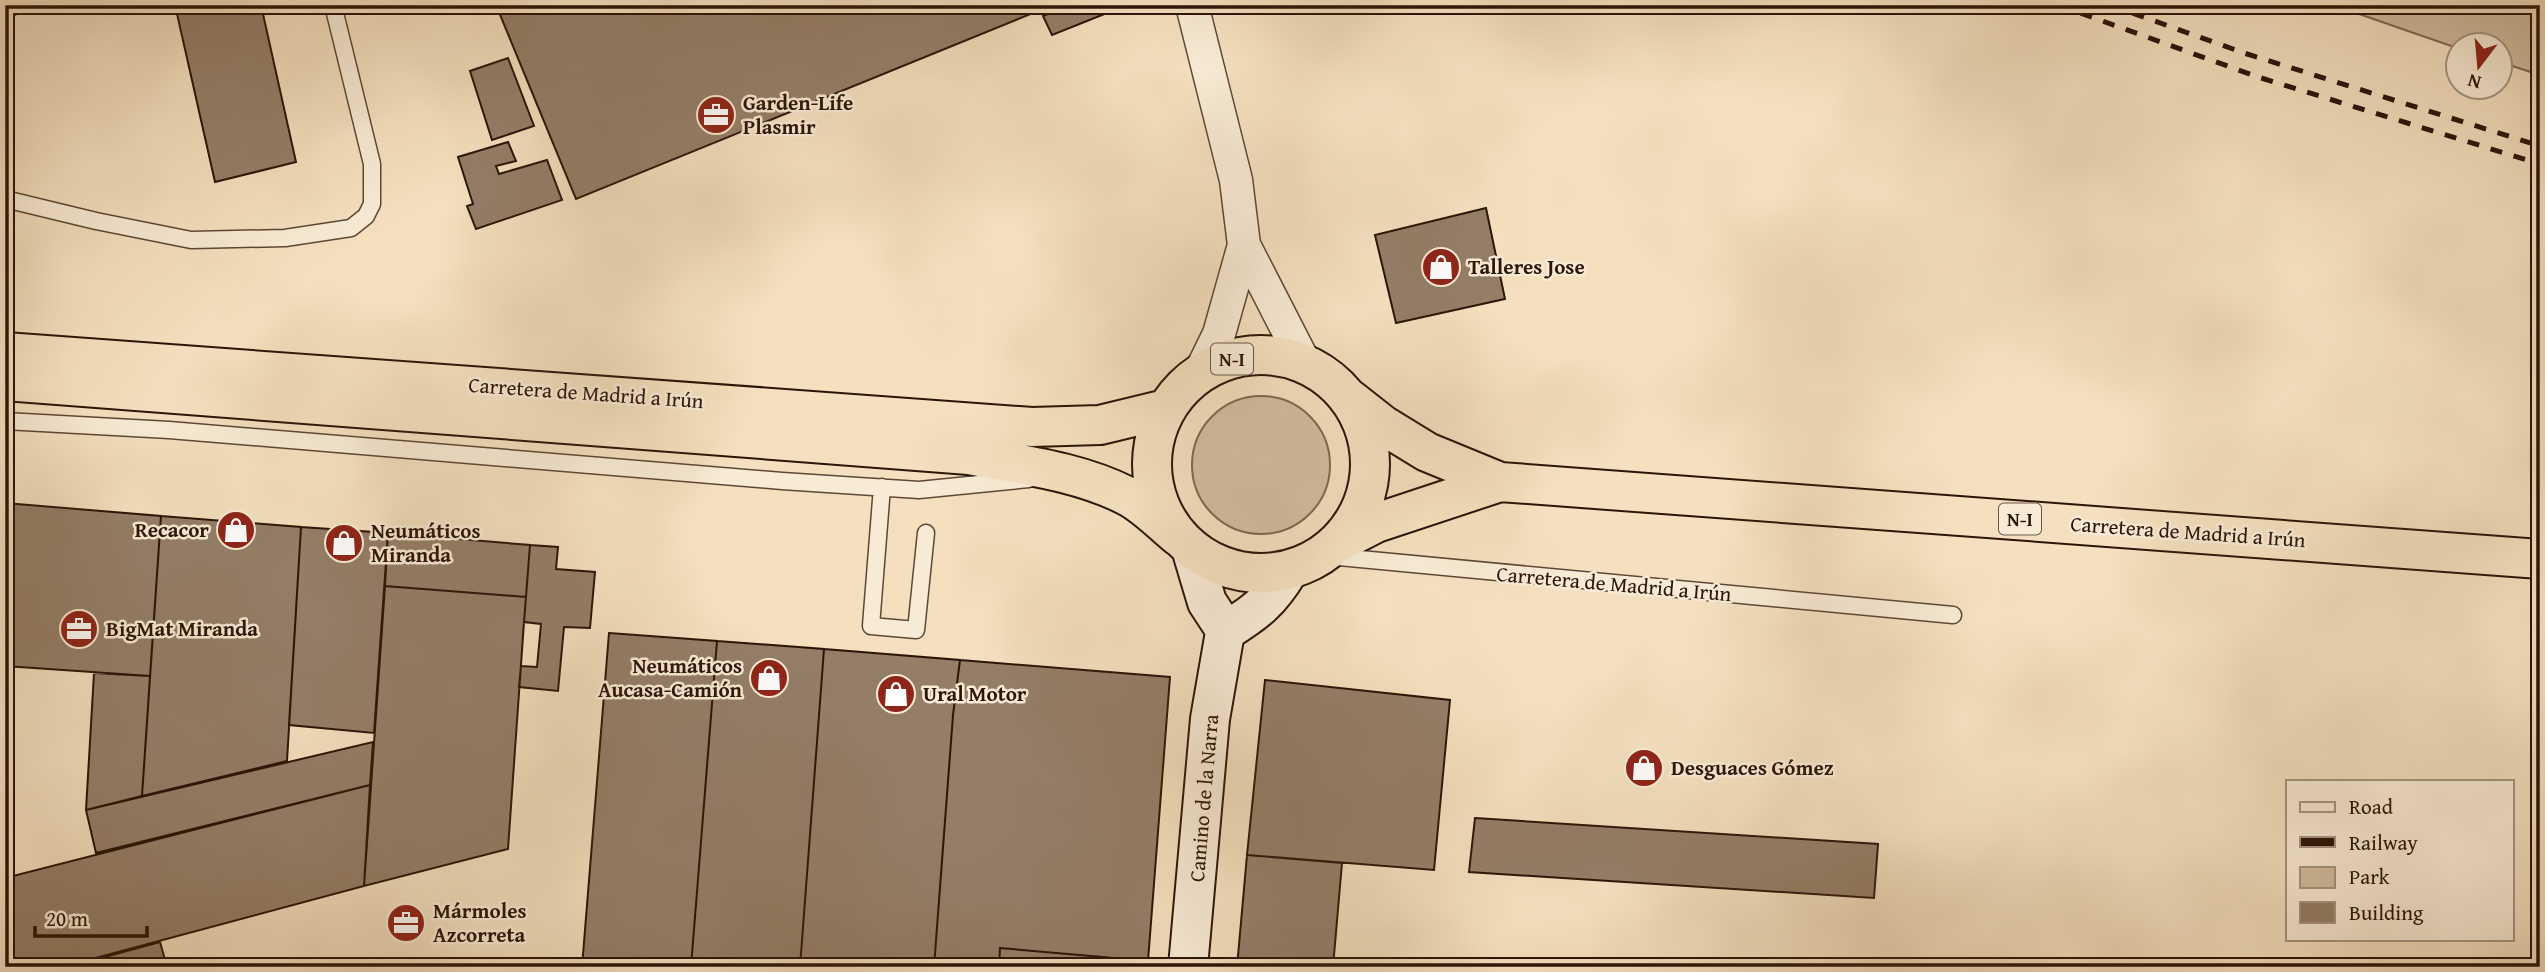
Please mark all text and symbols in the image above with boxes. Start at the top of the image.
north arrow [2444,32,2514,102]
text: N [2464,67,2484,98]
place label: Garden-Life Plasmir [743,87,853,142]
office icon: Garden-Life Plasmir [695,94,737,136]
shop icon: Talleres Jose [1420,246,1462,288]
place label: Talleres Jose [1468,251,1585,282]
road number: N-I [1211,344,1253,374]
street label: Carretera de Madrid a Irún [467,369,705,416]
road number: N-I [1999,504,2041,534]
street label: Carretera de Madrid a Irún [2069,508,2307,555]
shop icon: Recacor [215,509,257,551]
place label: Recacor [135,514,209,545]
place label: Neumáticos Miranda [371,515,481,570]
shop icon: Neumáticos Miranda [323,522,365,564]
street label: Carretera de Madrid a Irún [1495,558,1733,609]
office icon: BigMat Miranda [58,608,100,650]
place label: BigMat Miranda [106,613,258,644]
place label: Neumáticos Aucasa-Camión [598,650,743,705]
shop icon: Neumáticos Aucasa-Camión [748,657,790,699]
shop icon: Ural Motor [875,673,917,715]
place label: Ural Motor [923,678,1027,709]
street label: Camino de la Narra [1181,713,1226,883]
shop icon: Desguaces Gómez [1623,747,1665,789]
place label: Desguaces Gómez [1671,752,1834,783]
legend [2286,780,2514,940]
text: Road [2349,791,2394,822]
text: Railway [2349,827,2418,858]
text: Park [2349,861,2390,892]
scale bar [35,895,147,939]
place label: Mármoles Azcorreta [433,895,527,950]
text: Building [2349,897,2424,928]
office icon: Mármoles Azcorreta [385,902,427,944]
text: 20 m [46,903,88,934]

